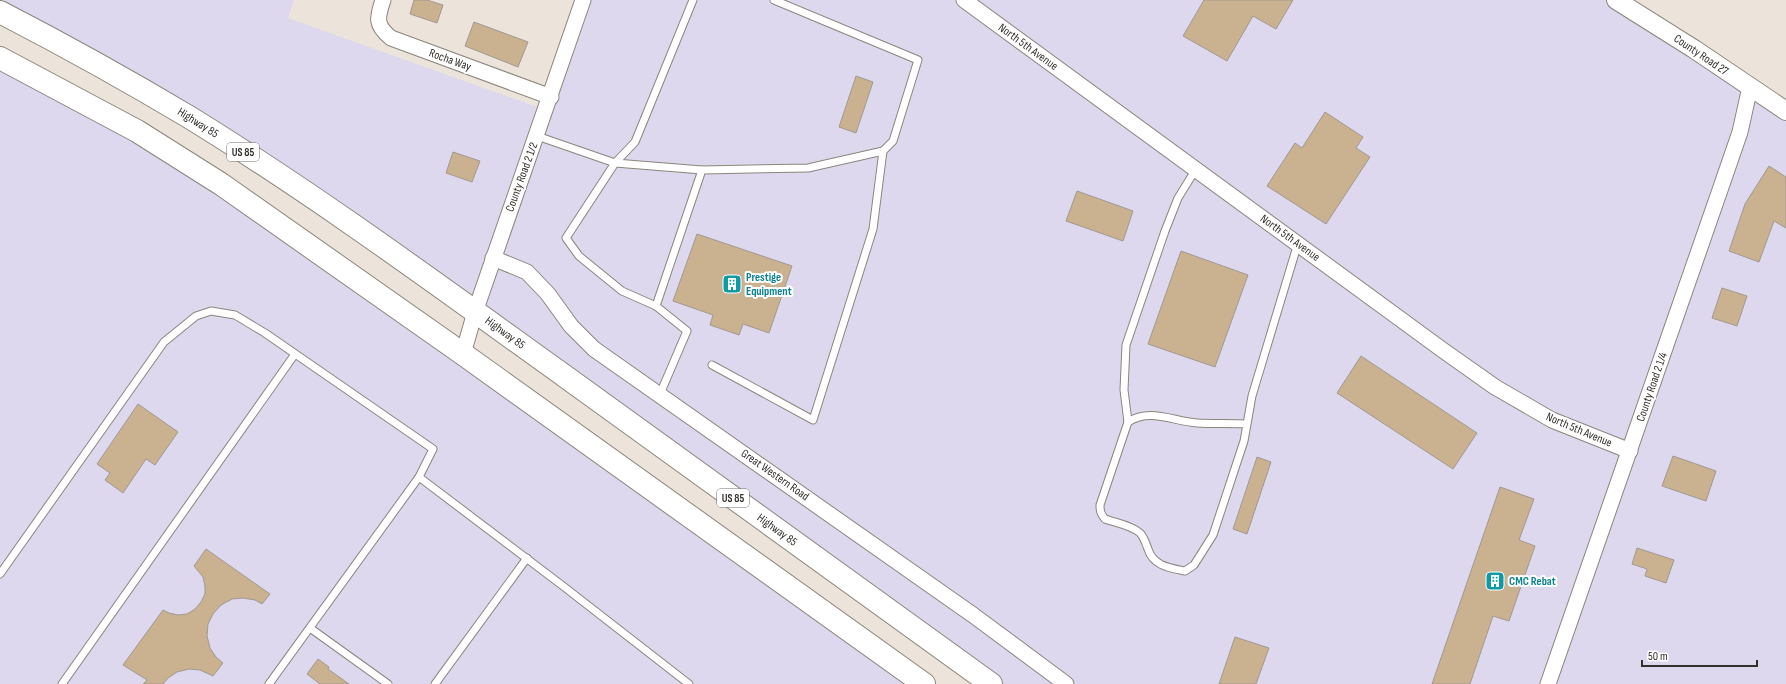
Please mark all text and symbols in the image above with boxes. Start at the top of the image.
street label: North 5th Avenue [995,20,1061,74]
street label: County Road 27 [1671,31,1731,79]
street label: Rocha Way [427,46,473,75]
street label: Highway 85 [175,104,222,142]
street label: County Road 2 1/2 [503,140,542,214]
road number: US 85 [227,143,259,161]
street label: North 5th Avenue [1257,211,1323,265]
place label: Prestige Equipment [746,270,792,299]
building icon: Prestige Equipment [721,273,743,295]
street label: Highway 85 [482,313,528,353]
street label: County Road 2 1/4 [1633,350,1671,424]
street label: North 5th Avenue [1544,409,1614,451]
street label: Great Western Road [738,446,812,504]
road number: US 85 [717,489,749,507]
street label: Highway 85 [754,510,800,550]
building icon: CMC Rebat [1484,570,1506,592]
place label: CMC Rebat [1509,574,1556,589]
scale bar [1642,642,1757,668]
text: 50 m [1648,649,1668,664]

